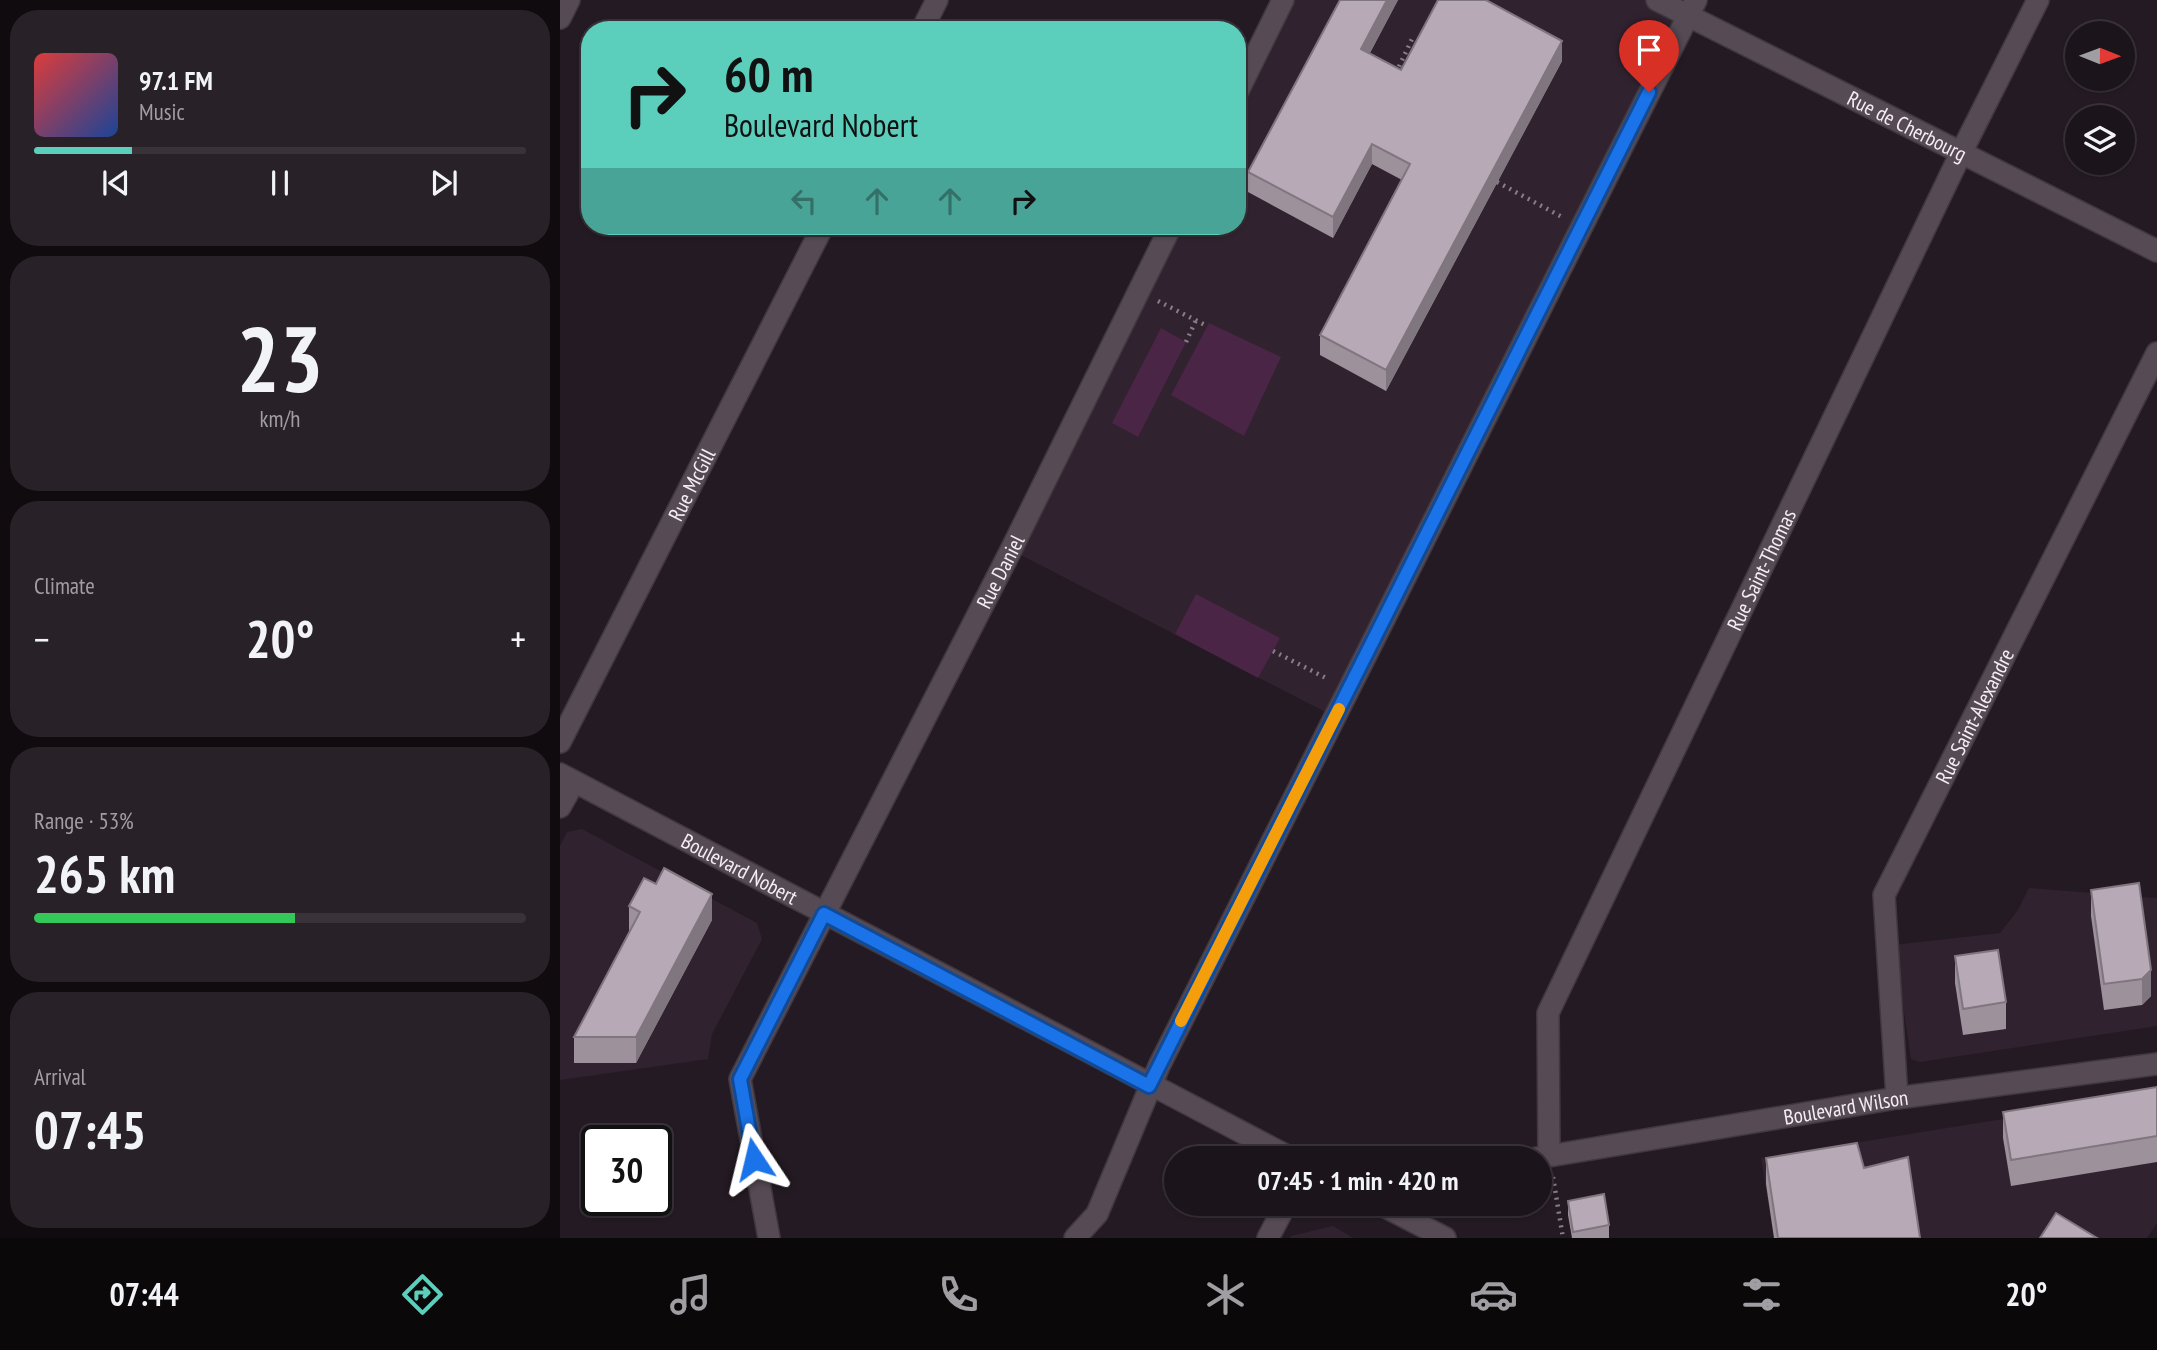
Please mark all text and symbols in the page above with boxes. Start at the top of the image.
pin [1619,20,1679,92]
north arrow [2065,21,2135,91]
map controls [2065,21,2135,175]
icon: arrive [1630,31,1668,69]
text: 60 m [724,42,813,106]
icon: right [609,49,700,140]
text: 97.1 FM [139,64,213,97]
street label: Rue de Cherbourg [1843,84,1971,167]
text: Music [139,97,185,126]
text: Boulevard Nobert [724,104,918,146]
button: layers [2065,105,2135,175]
icon: previous [97,164,135,202]
icon: pause [261,164,299,202]
icon: next [425,164,463,202]
icon: left [785,182,823,220]
icon: ahead [858,182,896,220]
icon: ahead [931,182,969,220]
icon: right [1004,182,1042,220]
text: 23 [237,299,324,417]
text: km/h [260,404,300,433]
street label: Rue McGill [662,444,721,525]
street label: Rue Saint-Thomas [1720,504,1802,635]
street label: Rue Daniel [970,530,1030,613]
text: Climate [34,571,95,600]
text: 20° [246,605,314,672]
text: − [34,614,50,663]
text: + [510,614,526,663]
street label: Rue Saint-Alexandre [1929,644,2020,788]
text: Range · 53% [34,806,134,835]
street label: Boulevard Nobert [677,827,803,910]
text: 265 km [34,840,175,907]
text: Arrival [34,1062,86,1091]
street label: Boulevard Wilson [1781,1083,1910,1130]
text: 07:45 [34,1096,146,1163]
position arrow [717,1122,791,1196]
speed limit sign: 30 [581,1125,672,1216]
text: 07:45 · 1 min · 420 m [1258,1164,1458,1197]
icon: directions [398,1270,447,1319]
icon: music [666,1270,715,1319]
icon: phone [934,1270,983,1319]
icon: climate [1201,1270,1250,1319]
icon: car [1469,1270,1518,1319]
icon: filters [1737,1270,1786,1319]
text: 07:44 [109,1273,179,1315]
text: 20° [2005,1273,2048,1315]

